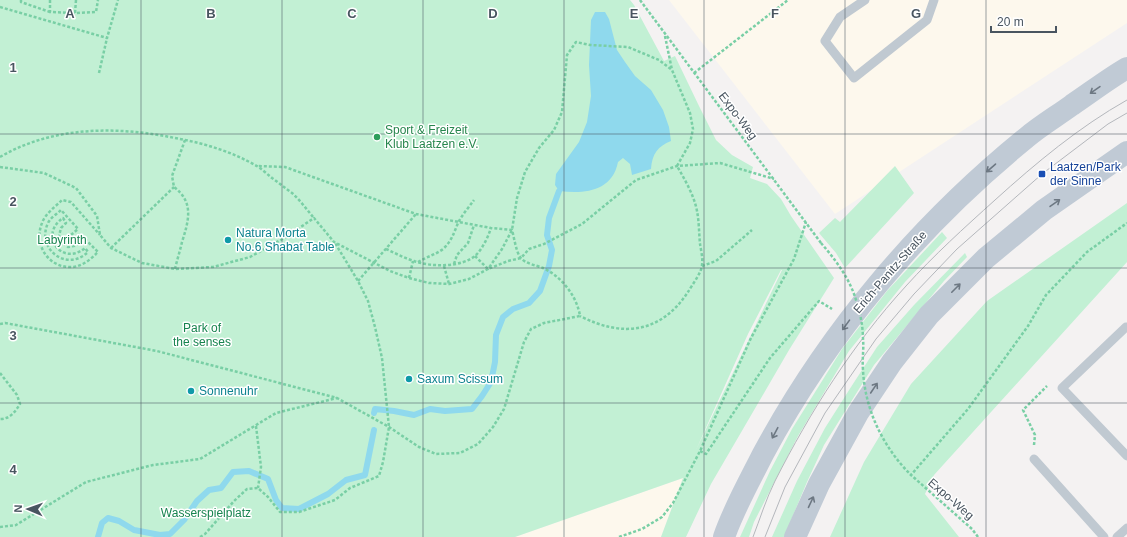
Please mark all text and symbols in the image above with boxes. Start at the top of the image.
text: A [65,6,75,21]
text: B [206,6,216,21]
text: C [347,6,357,21]
text: D [488,6,498,21]
text: E [630,6,639,21]
text: F [771,6,779,21]
text: G [911,6,921,21]
scale bar [991,8,1056,34]
text: 20 m [997,15,1024,29]
text: 1 [9,60,17,75]
one-way arrow [1089,86,1100,94]
street label: Expo-Weg [716,90,760,142]
place label: Sport & Freizeit Klub Laatzen e.V. [385,123,479,151]
marker: Sport & Freizeit Klub Laatzen e.V. [372,132,382,142]
place label: Laatzen/Park der Sinne [1050,160,1122,188]
one-way arrow [986,163,996,173]
marker: Laatzen/Park der Sinne [1037,169,1047,179]
text: 2 [9,194,17,209]
one-way arrow [1049,199,1060,207]
place label: Natura Morta No.6 Shabat Table [236,226,335,254]
street label: Erich-Panitz-Straße [850,228,930,316]
park label: Labyrinth [37,233,87,247]
marker: Natura Morta No.6 Shabat Table [223,235,233,245]
one-way arrow [951,283,961,293]
one-way arrow [842,319,850,330]
park label: Park of the senses [173,321,231,349]
text: 3 [9,328,17,343]
place label: Saxum Scissum [417,372,503,386]
marker: Saxum Scissum [404,374,414,384]
one-way arrow [870,383,878,394]
place label: Sonnenuhr [199,384,258,398]
marker: Sonnenuhr [186,386,196,396]
one-way arrow [770,427,778,439]
text: 4 [9,462,17,477]
street label: Expo-Weg [925,475,977,523]
north arrow [8,489,48,529]
one-way arrow [808,496,816,508]
text: N [12,504,24,513]
park label: Wasserspielplatz [161,506,251,520]

